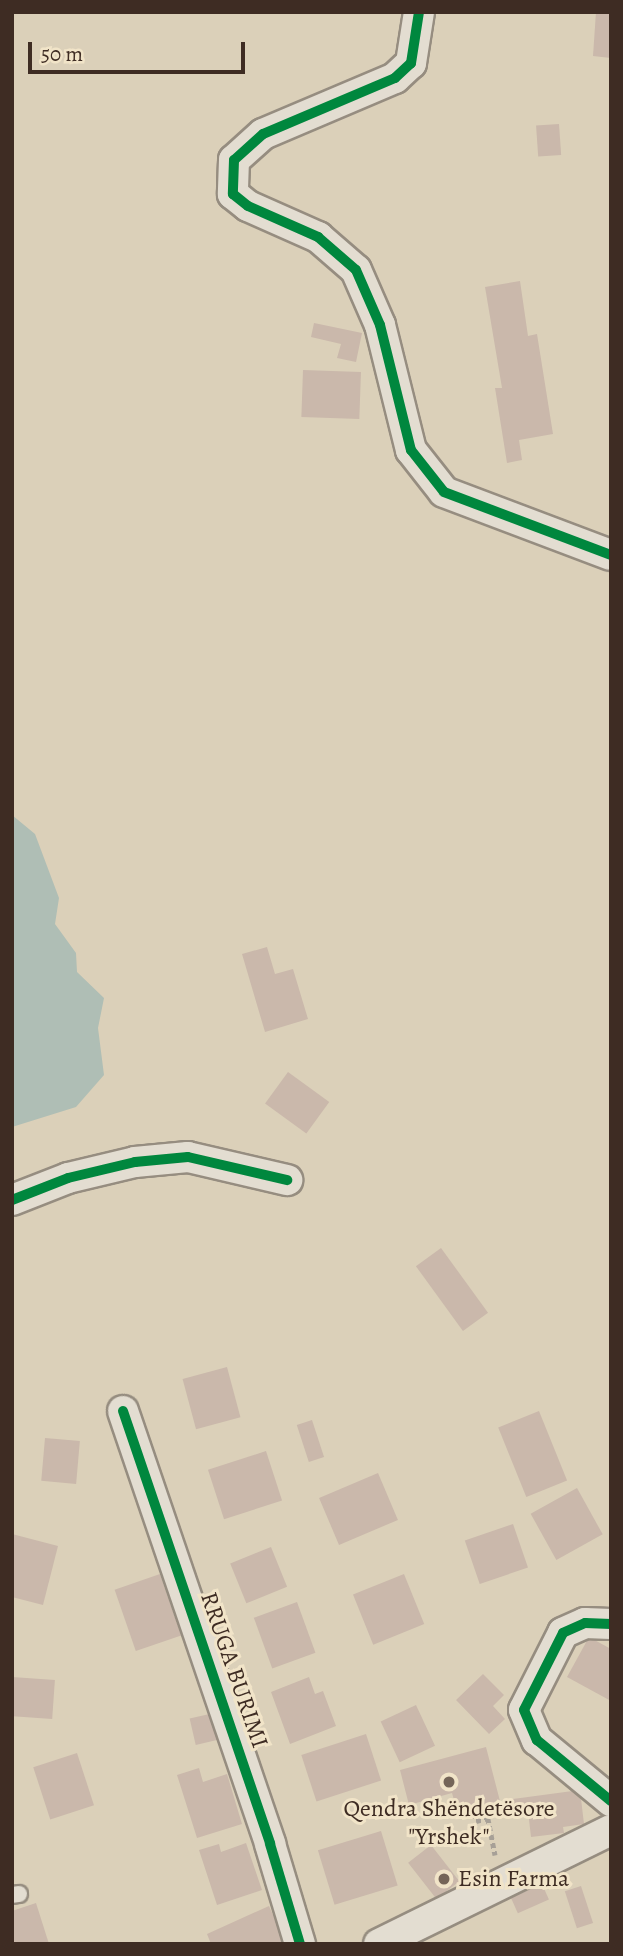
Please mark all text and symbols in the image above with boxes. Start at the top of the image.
scale bar [32,28,248,72]
text: 50 m [41,40,83,68]
street label: RRUGA BURIMI [194,1588,274,1752]
marker: Qendra Shëndetësore "Yrshek" [439,1772,459,1792]
place label: Qendra Shëndetësore "Yrshek" [343,1795,555,1851]
place label: Esin Farma [458,1865,569,1893]
marker: Esin Farma [436,1871,452,1887]

